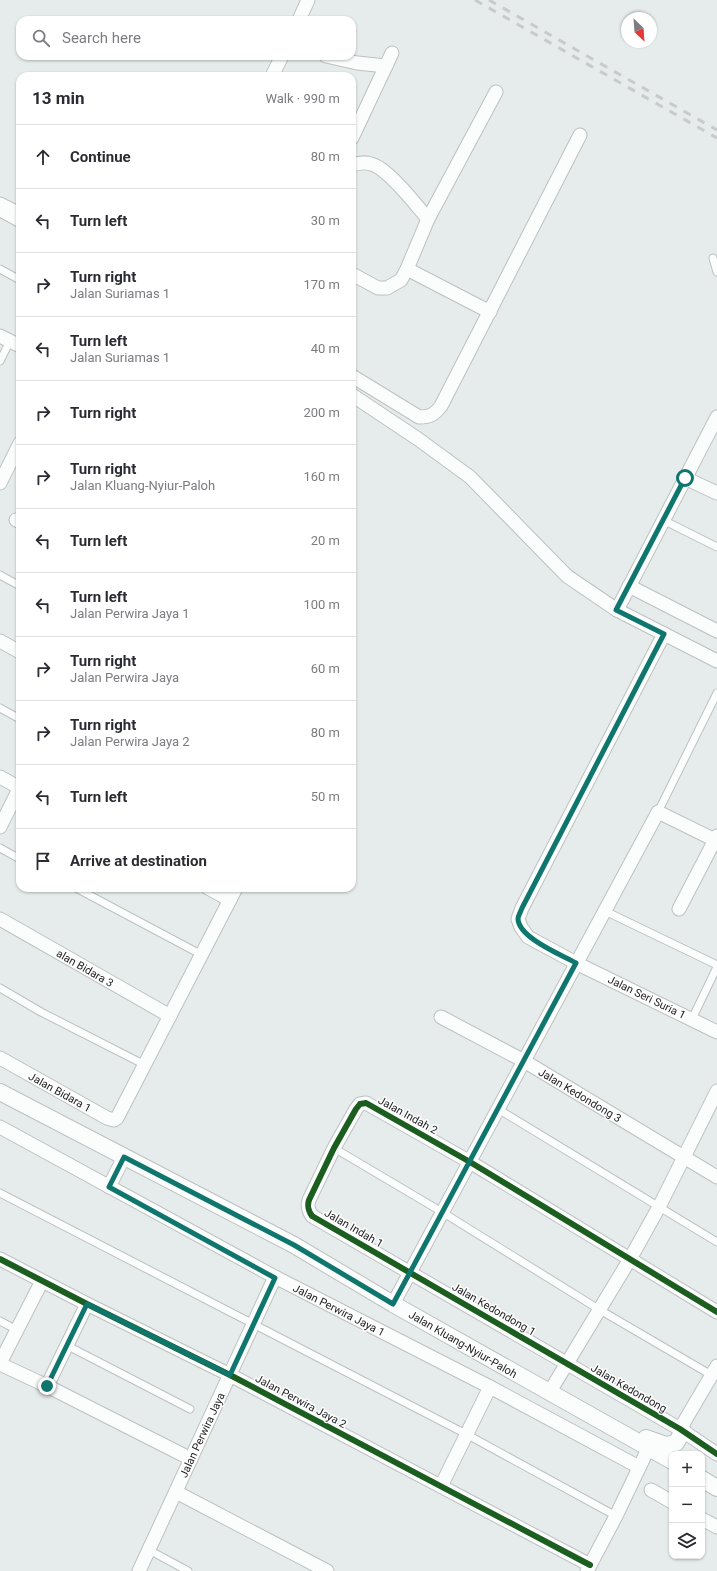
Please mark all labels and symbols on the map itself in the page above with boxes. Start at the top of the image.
north arrow [621,12,657,48]
route start [676,469,694,487]
street label: alan Bidara 3 [54,947,116,990]
street label: Jalan Seri Suria 1 [606,973,688,1022]
street label: Jalan Kedondong 3 [536,1066,624,1125]
street label: Jalan Bidara 1 [26,1070,93,1115]
street label: Jalan Indah 2 [376,1094,440,1137]
street label: Jalan Indah 1 [322,1206,385,1250]
street label: Jalan Kedondong 1 [450,1280,538,1339]
street label: Jalan Perwira Jaya 1 [291,1282,387,1339]
street label: Jalan Kluang-Nyiur-Paloh [406,1308,519,1381]
street label: Jalan Kedondong [589,1361,669,1415]
street label: Jalan Perwira Jaya 2 [253,1372,348,1431]
route end [38,1377,56,1395]
street label: Jalan Perwira Jaya [177,1391,228,1480]

